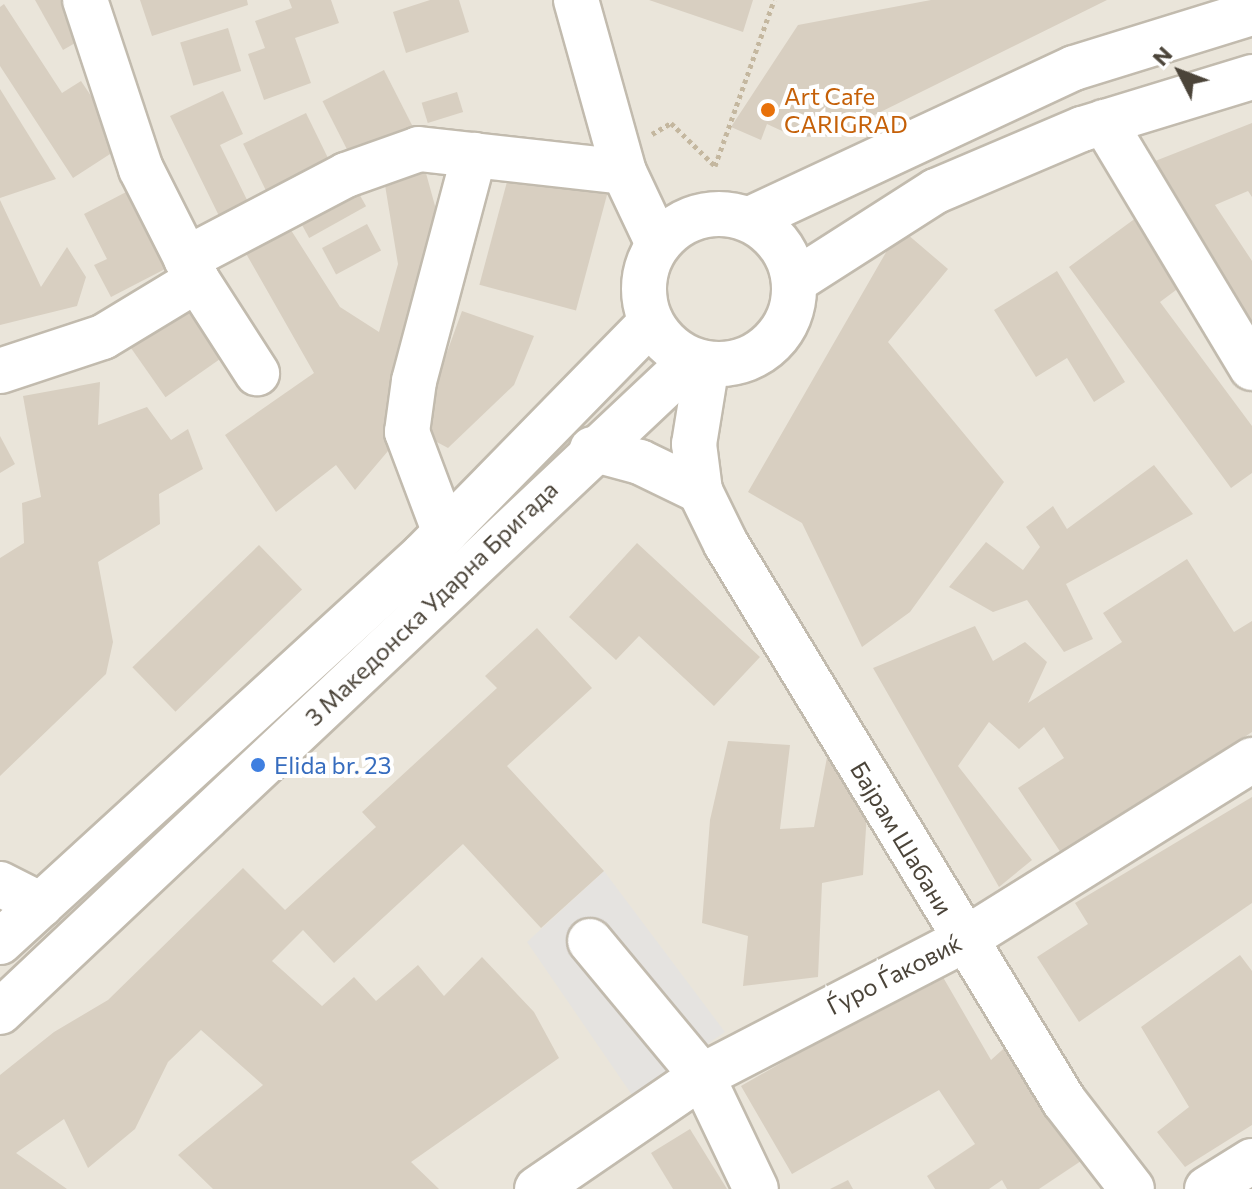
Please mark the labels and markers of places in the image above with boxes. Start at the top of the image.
place label: Art Cafe CARIGRAD [784,82,908,138]
marker: Art Cafe CARIGRAD [759,101,777,119]
place label: Elida br. 23 [274,751,391,779]
marker: Elida br. 23 [249,756,267,774]

